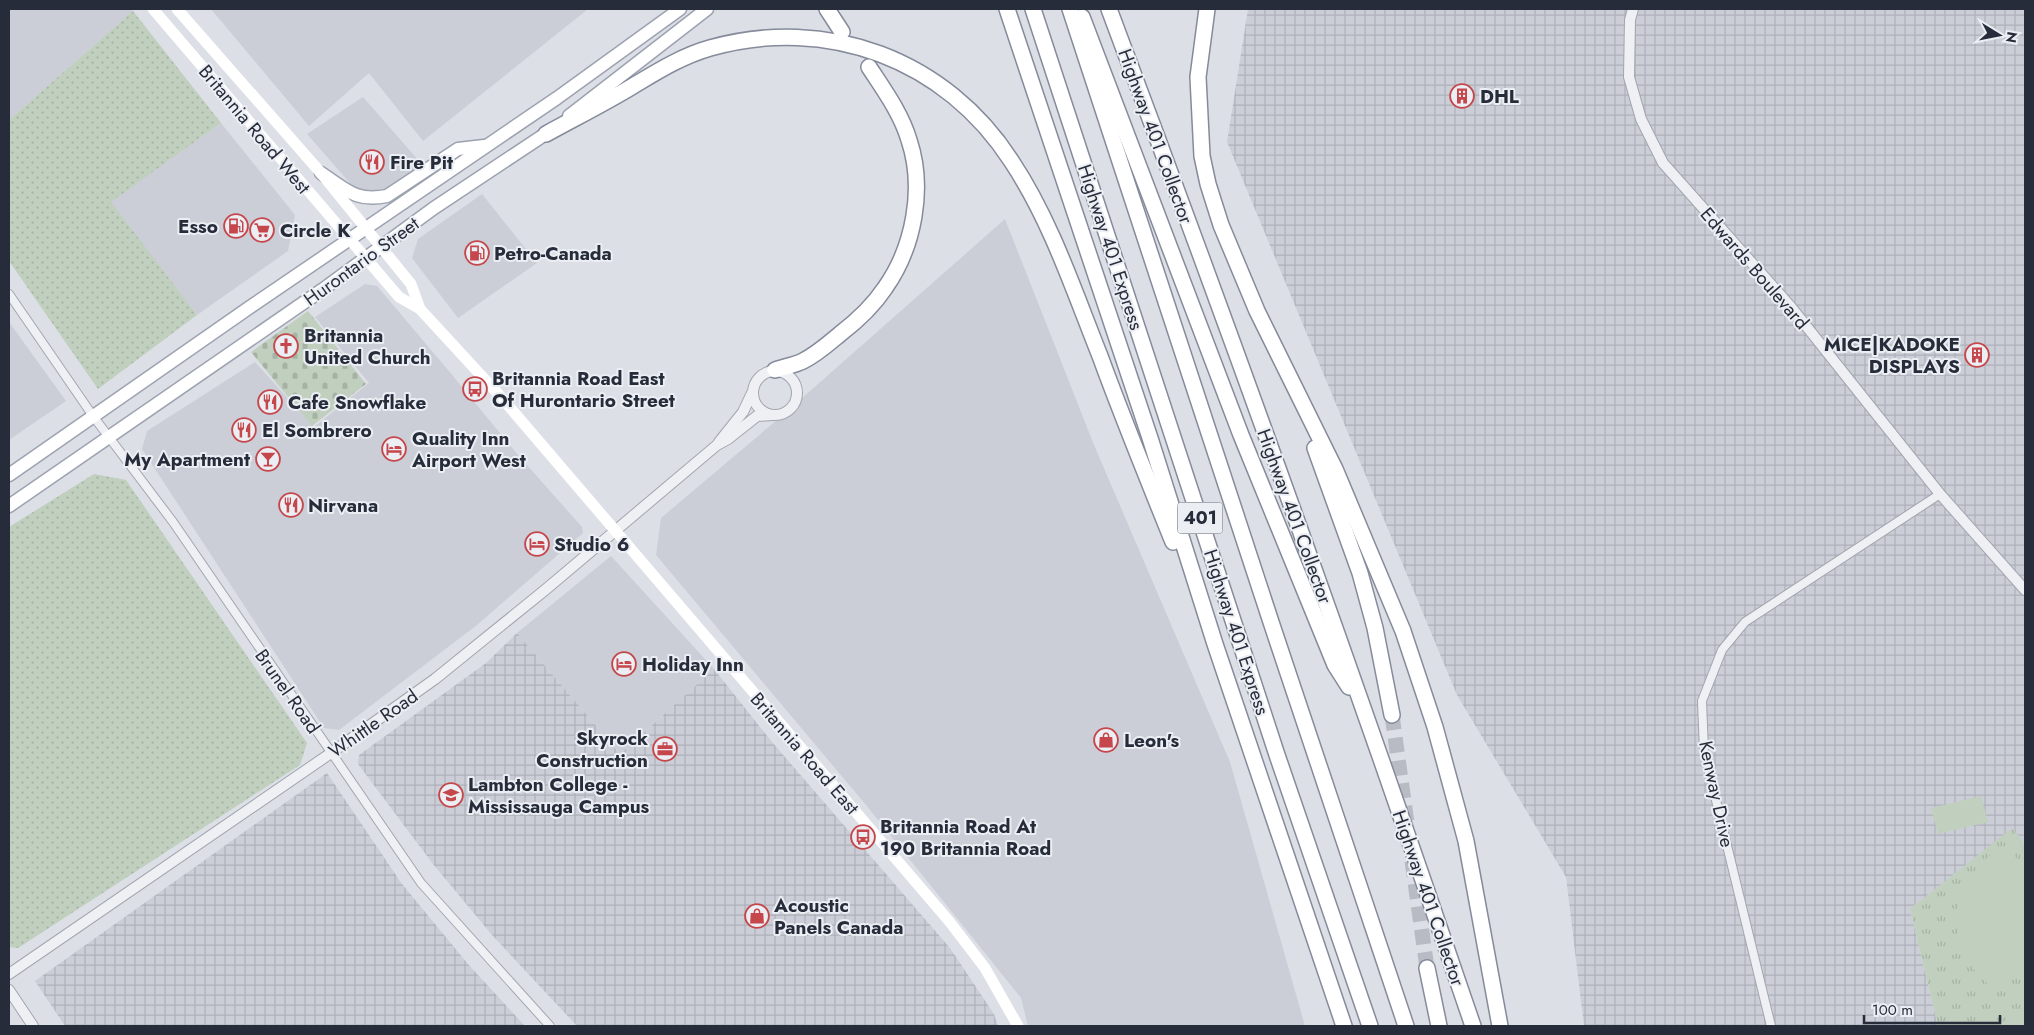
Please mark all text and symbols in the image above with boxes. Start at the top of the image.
north arrow [1974,10,2024,60]
text: N [2001,30,2023,44]
street label: Highway 401 Collector [1111,45,1200,228]
street label: Britannia Road West [192,59,317,200]
building icon: DHL [1449,83,1475,109]
place label: DHL [1480,83,1519,110]
restaurant icon: Fire Pit [359,149,385,175]
place label: Fire Pit [390,149,453,176]
street label: Highway 401 Express [1071,161,1150,334]
street label: Edwards Boulevard [1694,201,1815,335]
street label: Hurontario Street [298,210,425,313]
place label: Esso [178,213,218,240]
fuel station icon: Esso [223,213,249,239]
supermarket icon: Circle K [249,217,275,243]
place label: Circle K [280,217,351,244]
fuel station icon: Petro-Canada [464,240,490,266]
place label: Petro-Canada [494,240,612,267]
place label: Britannia United Church [304,322,431,371]
place label: MICE|KADOKE DISPLAYS [1824,331,1960,380]
church icon: Britannia United Church [273,333,299,359]
building icon: MICE|KADOKE DISPLAYS [1964,342,1990,368]
place label: Britannia Road East Of Hurontario Street [492,365,675,414]
bus stop icon: Britannia Road East Of Hurontario Street [462,376,488,402]
restaurant icon: Cafe Snowflake [257,389,283,415]
place label: Cafe Snowflake [288,389,426,416]
restaurant icon: El Sombrero [231,417,257,443]
place label: El Sombrero [262,417,372,444]
place label: Quality Inn Airport West [411,425,526,474]
street label: Highway 401 Collector [1250,425,1339,608]
hotel icon: Quality Inn Airport West [381,436,407,462]
place label: My Apartment [124,446,250,473]
bar icon: My Apartment [255,446,281,472]
restaurant icon: Nirvana [278,492,304,518]
place label: Nirvana [308,492,378,519]
road number: 401 [1178,502,1222,534]
hotel icon: Studio 6 [524,531,550,557]
place label: Studio 6 [554,531,629,558]
street label: Highway 401 Express [1197,546,1276,719]
street label: Brunel Road [248,643,327,739]
hotel icon: Holiday Inn [611,651,637,677]
place label: Holiday Inn [642,651,744,678]
street label: Whittle Road [323,683,423,764]
street label: Britannia Road East [744,686,866,821]
place label: Skyrock Construction [536,725,648,774]
shop icon: Leon's [1093,727,1119,753]
place label: Leon's [1124,727,1179,754]
office icon: Skyrock Construction [652,736,678,762]
street label: Kenway Drive [1692,738,1741,850]
place label: Lambton College - Mississauga Campus [468,771,650,820]
school or university icon: Lambton College - Mississauga Campus [438,782,464,808]
street label: Highway 401 Collector [1386,807,1471,990]
place label: Britannia Road At 190 Britannia Road [880,813,1051,862]
bus stop icon: Britannia Road At 190 Britannia Road [850,824,876,850]
place label: Acoustic Panels Canada [773,892,904,941]
shop icon: Acoustic Panels Canada [744,903,770,929]
scale bar [1864,992,2000,1024]
text: 100 m [1872,999,1913,1021]

